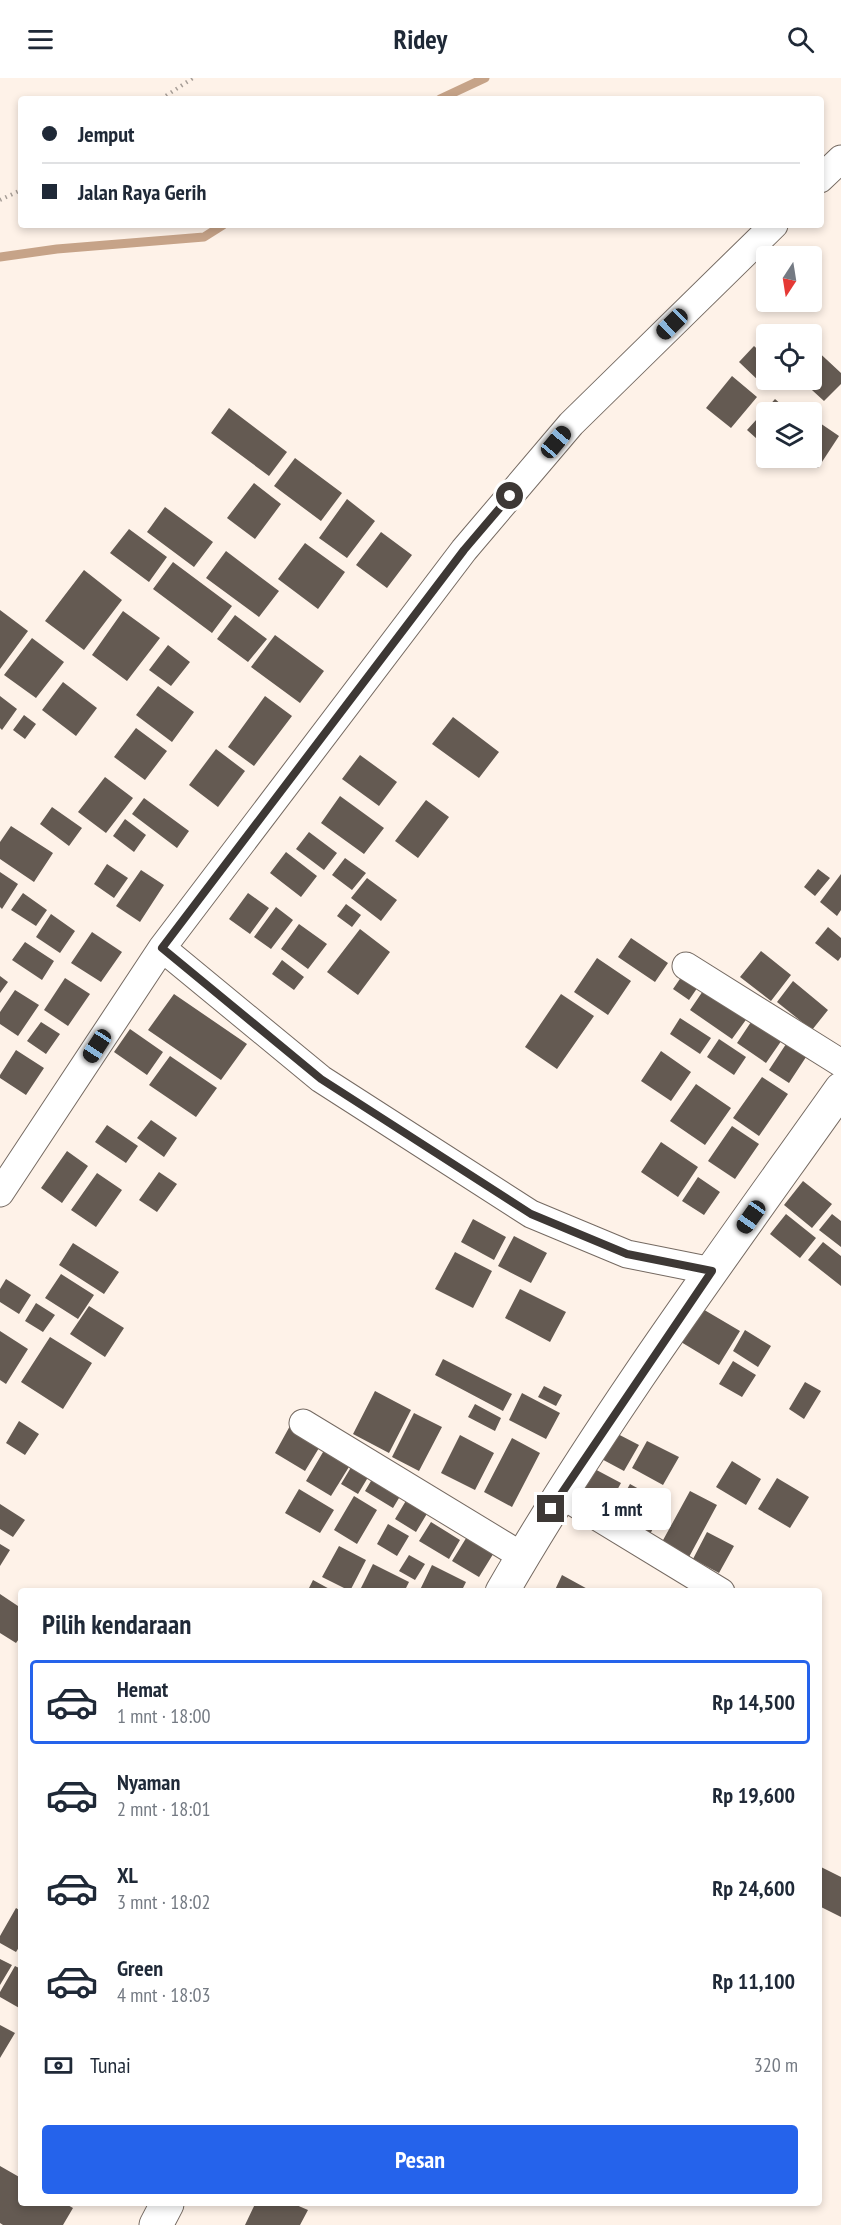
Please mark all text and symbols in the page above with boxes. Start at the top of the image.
text: Ridey [394,22,447,56]
icon: menu [24,23,57,56]
icon: search [784,23,817,56]
text: Jemput [78,120,134,148]
text: Jalan Raya Gerih [78,178,206,206]
north arrow [756,246,822,312]
map controls [756,246,822,468]
car [653,305,691,343]
button: locate [756,324,822,390]
button: layers [756,402,822,468]
car [538,422,574,462]
route start [496,482,523,509]
car [80,1026,114,1066]
car [733,1197,769,1237]
callout: 1 mnt [572,1488,671,1530]
route end [537,1495,564,1522]
text: 1 mnt [601,1496,642,1522]
text: Pilih kendaraan [42,1607,191,1641]
icon: car [45,1675,99,1729]
text: Hemat [117,1675,168,1703]
text: Rp 14,500 [712,1688,795,1716]
text: 1 mnt · 18:00 [117,1703,210,1729]
icon: car [45,1768,99,1822]
text: Nyaman [117,1768,180,1796]
text: Rp 19,600 [712,1781,795,1809]
text: 2 mnt · 18:01 [117,1796,210,1822]
icon: car [45,1861,99,1915]
text: XL [117,1861,138,1889]
text: Rp 24,600 [712,1874,795,1902]
text: 3 mnt · 18:02 [117,1889,210,1915]
icon: car [45,1954,99,2008]
text: Green [117,1954,163,1982]
text: Rp 11,100 [712,1967,795,1995]
text: 4 mnt · 18:03 [117,1982,210,2008]
icon: cash [42,2049,75,2082]
text: Tunai [90,2051,131,2079]
text: 320 m [754,2052,798,2078]
button: Pesan [42,2125,798,2194]

